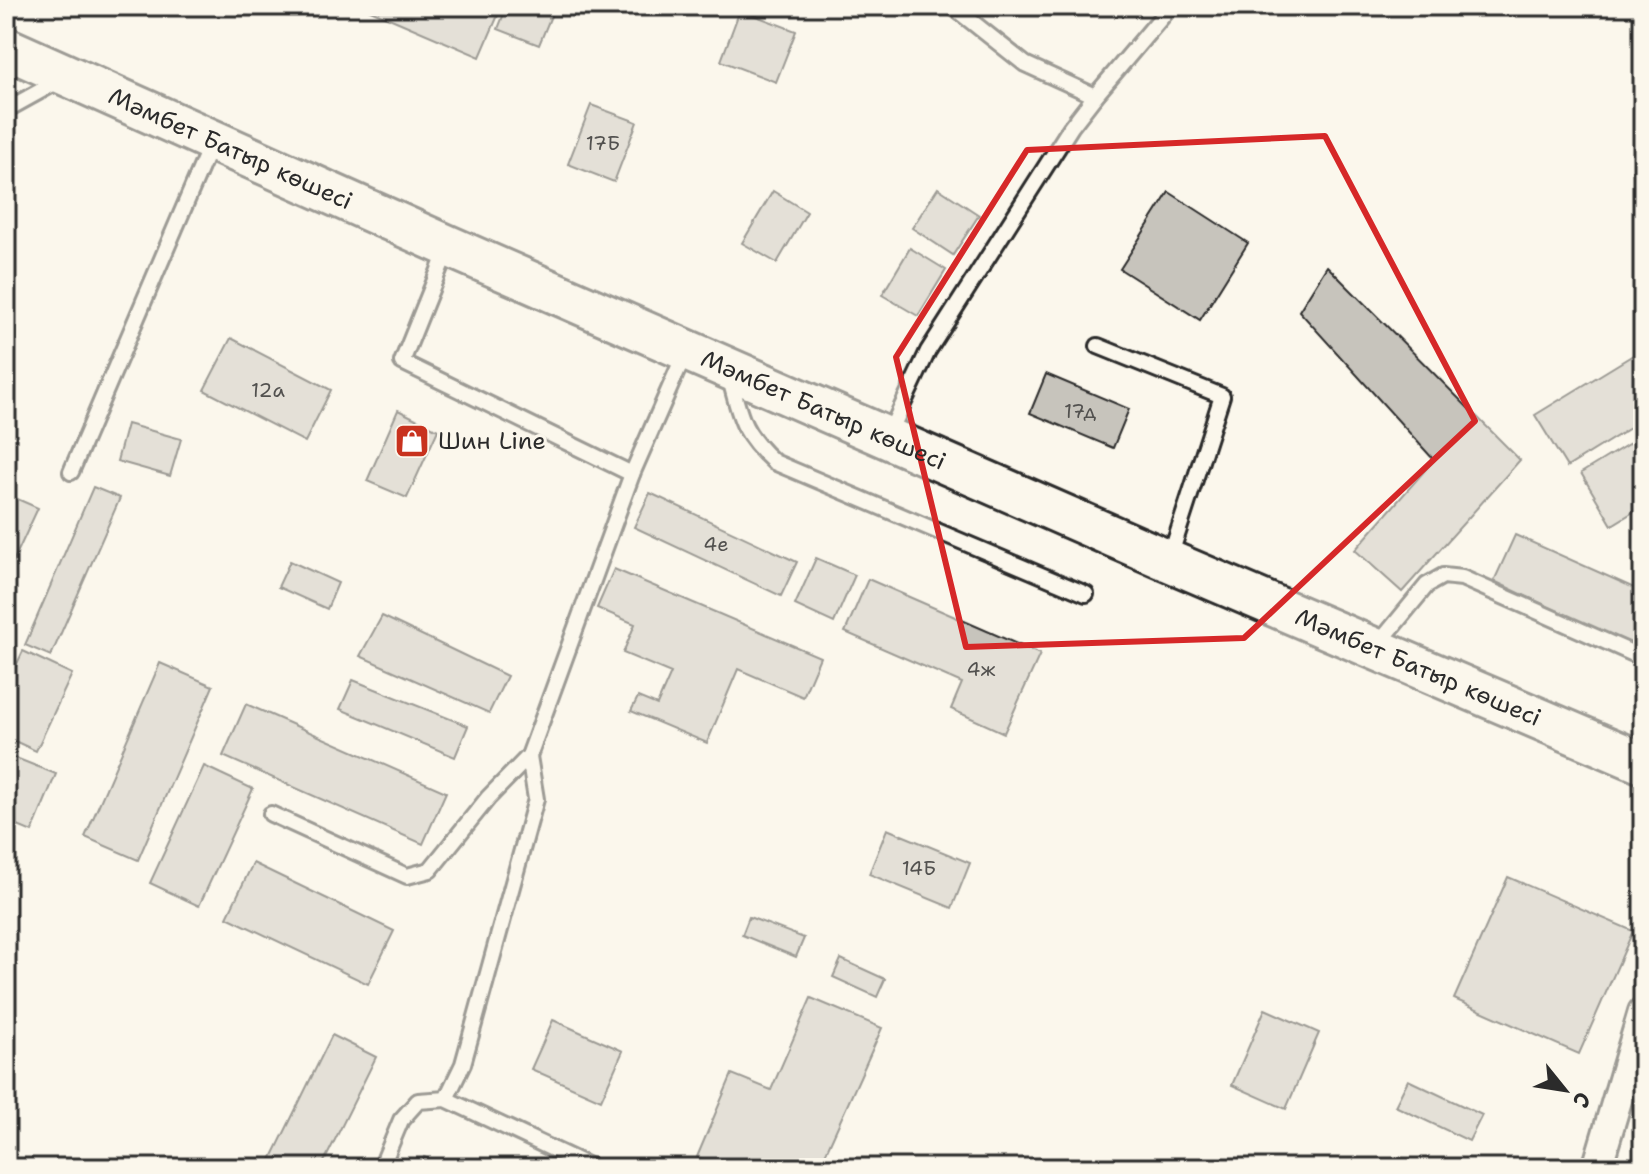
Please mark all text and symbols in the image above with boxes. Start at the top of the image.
street label: Мәмбет Батыр көшесі [103,80,358,217]
house number: 17Б [586,130,620,156]
street label: Мәмбет Батыр көшесі [696,342,951,478]
house number: 12а [251,377,285,403]
house number: 17д [1064,398,1096,424]
shop icon: Шин Line [393,422,431,460]
place label: Шин Line [438,425,546,457]
house number: 4е [703,531,729,557]
street label: Мәмбет Батыр көшесі [1290,601,1546,734]
house number: 4ж [967,656,996,682]
house number: 14Б [902,855,936,881]
north arrow [1525,1050,1605,1130]
text: С [1566,1087,1598,1113]

